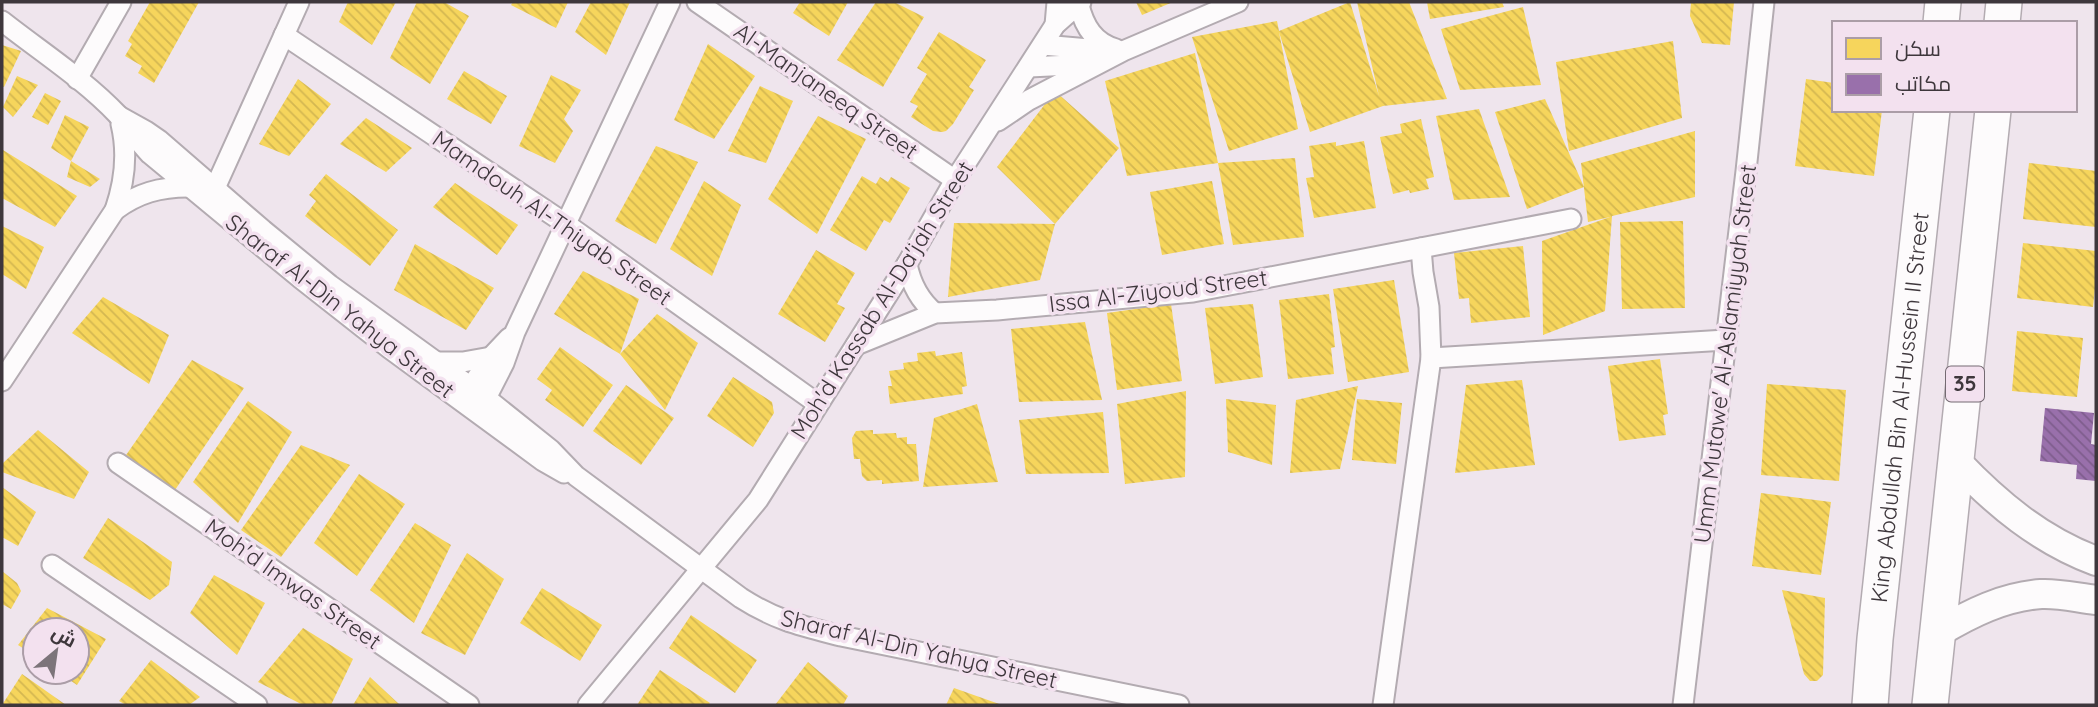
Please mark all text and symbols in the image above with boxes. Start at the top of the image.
street label: Al-Manjaneeq Street [729,16,924,165]
legend [1832,21,2077,112]
text: سكن [1895,35,1941,62]
text: مكاتب [1895,70,1951,96]
street label: Mamdouh Al-Thiyab Street [427,124,678,311]
street label: Moh'd Kassab Al-Da'jah Street [784,155,979,444]
street label: Umm Mutawe' Al-Aslamiyyah Street [1687,163,1762,545]
street label: Sharaf Al-Din Yahya Street [220,207,461,404]
street label: King Abdullah Bin Al-Hussein II Street [1864,211,1935,604]
street label: Issa Al-Ziyoud Street [1047,263,1269,318]
road number: 35 [1946,366,1984,402]
street label: Moh'd Imwas Street [200,512,387,655]
street label: Sharaf Al-Din Yahya Street [778,603,1060,694]
north arrow [21,616,91,686]
text: ش [48,620,81,653]

